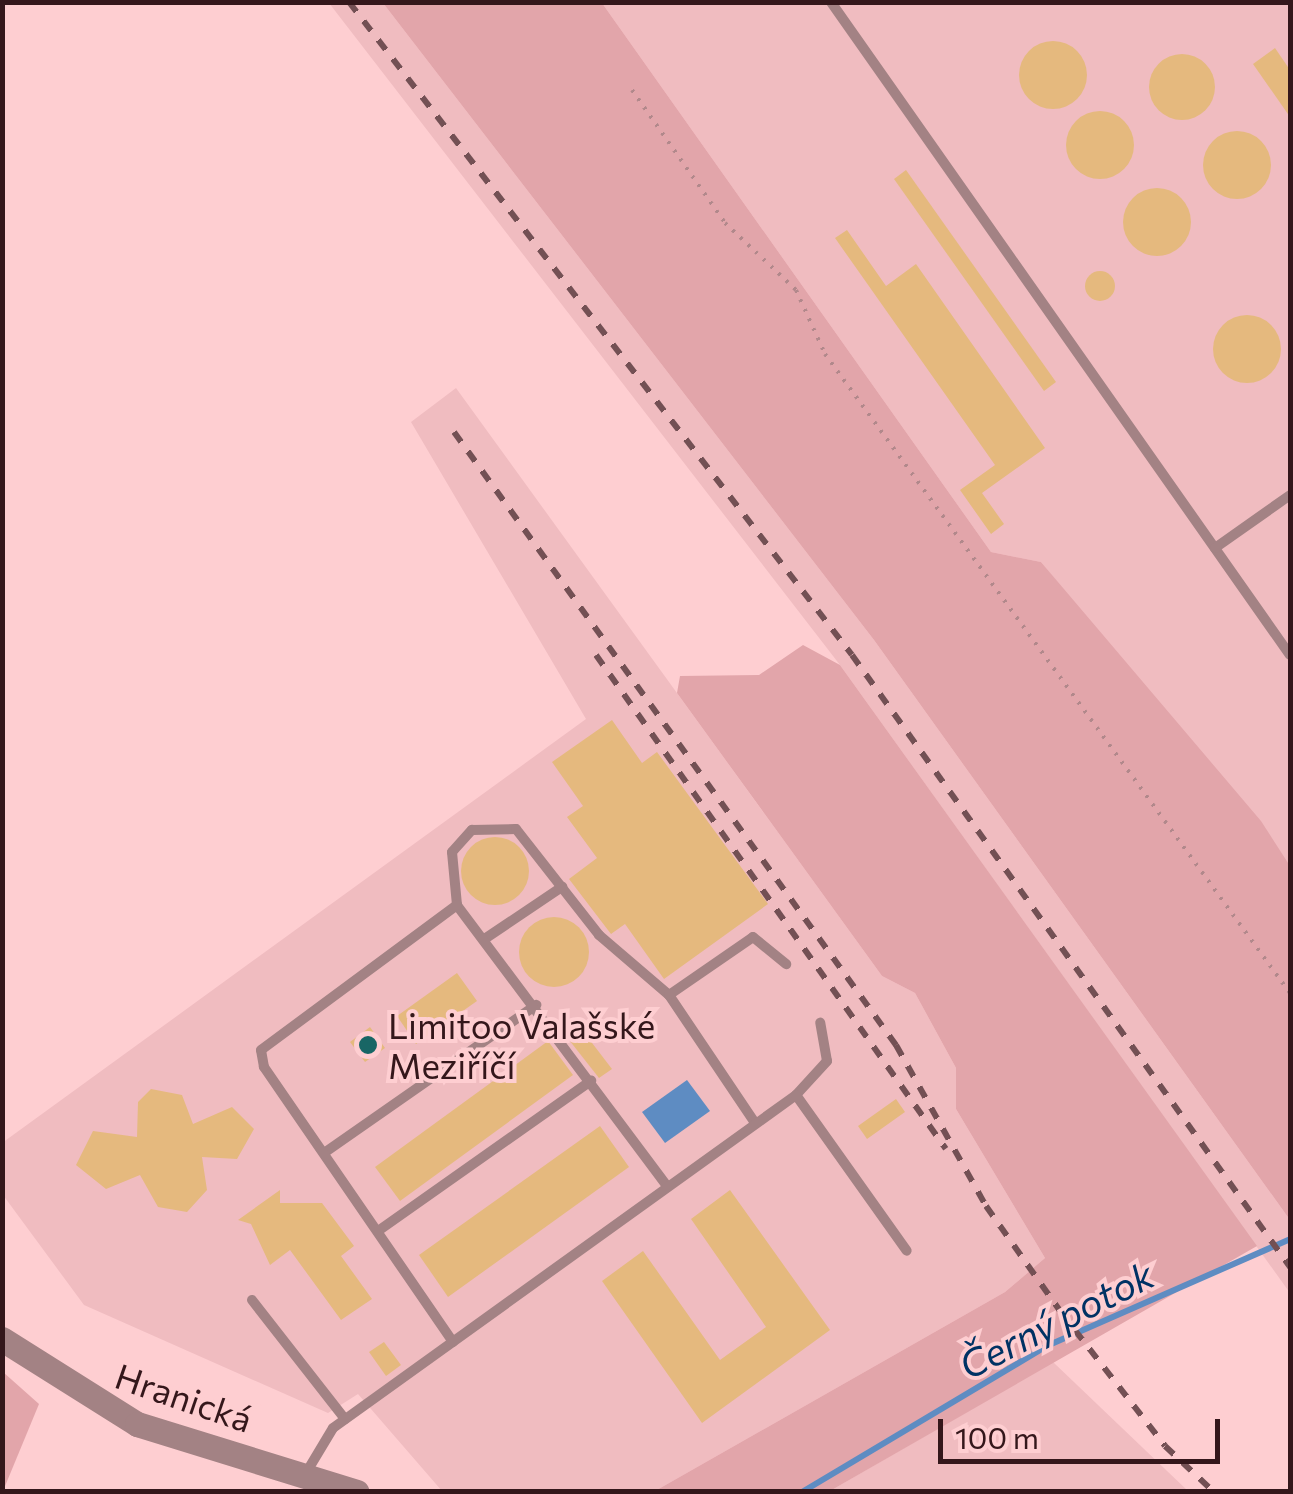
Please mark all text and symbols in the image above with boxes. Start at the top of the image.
place label: Limitoo Valašské Meziříčí [388,1004,655,1086]
marker: Limitoo Valašské Meziříčí [357,1034,379,1056]
water label: Černý potok [951,1250,1161,1388]
street label: Hranická [110,1354,258,1440]
scale bar [943,1399,1226,1461]
text: 100 m [955,1418,1039,1455]

